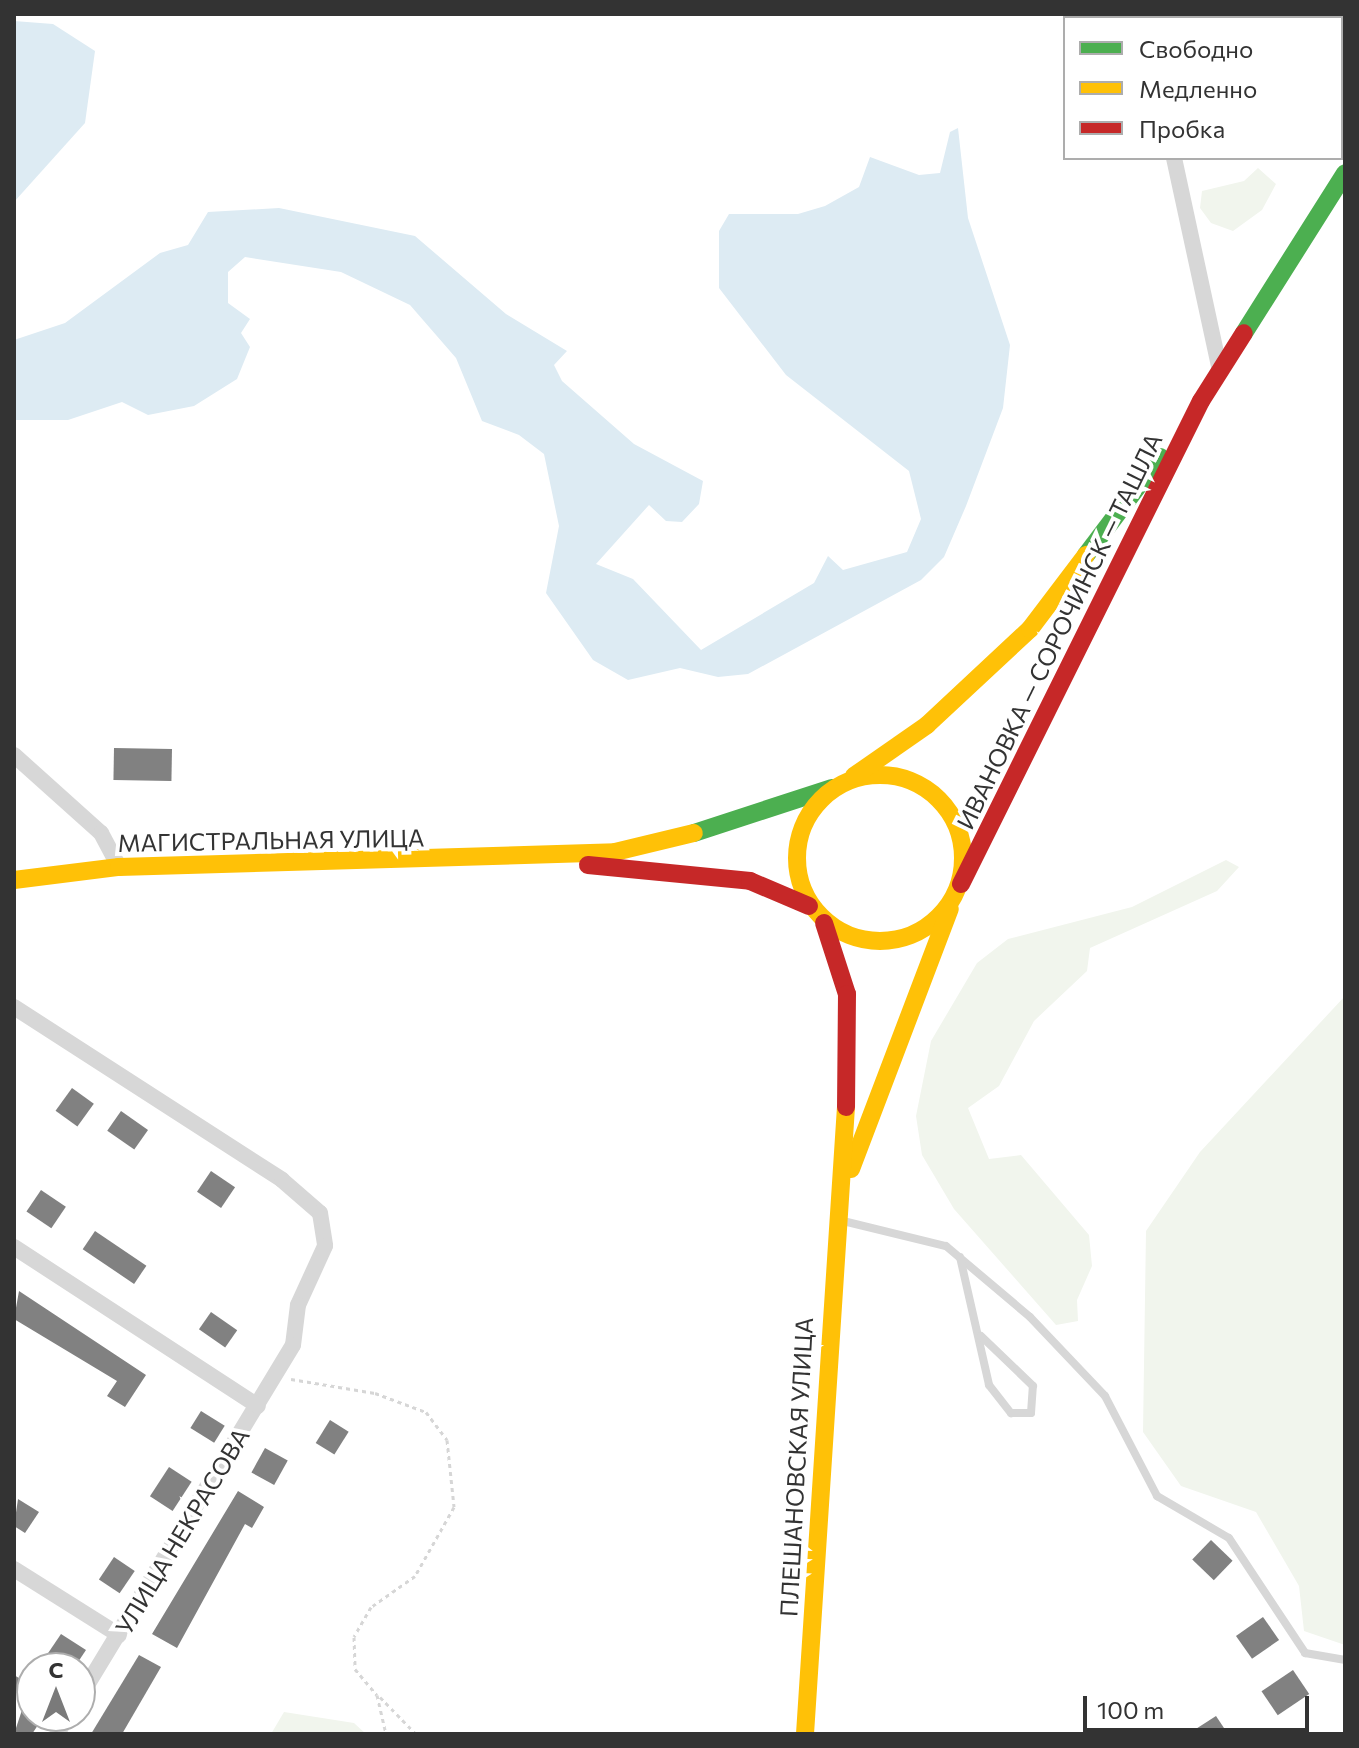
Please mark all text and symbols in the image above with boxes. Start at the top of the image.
legend [1063,16,1343,160]
text: Свободно [1139,34,1253,63]
text: Медленно [1139,74,1257,103]
text: Пробка [1139,114,1225,143]
street label: ИВАНОВКА — СОРОЧИНСК — ТАШЛА [950,428,1168,834]
street label: МАГИСТРАЛЬНАЯ УЛИЦА [117,823,425,857]
street label: ПЛЕШАНОВСКАЯ УЛИЦА [774,1317,818,1617]
street label: УЛИЦА НЕКРАСОВА [109,1423,255,1639]
north arrow [16,1652,96,1732]
text: С [48,1656,64,1683]
scale bar [1087,1680,1313,1730]
text: 100 m [1097,1695,1164,1724]

